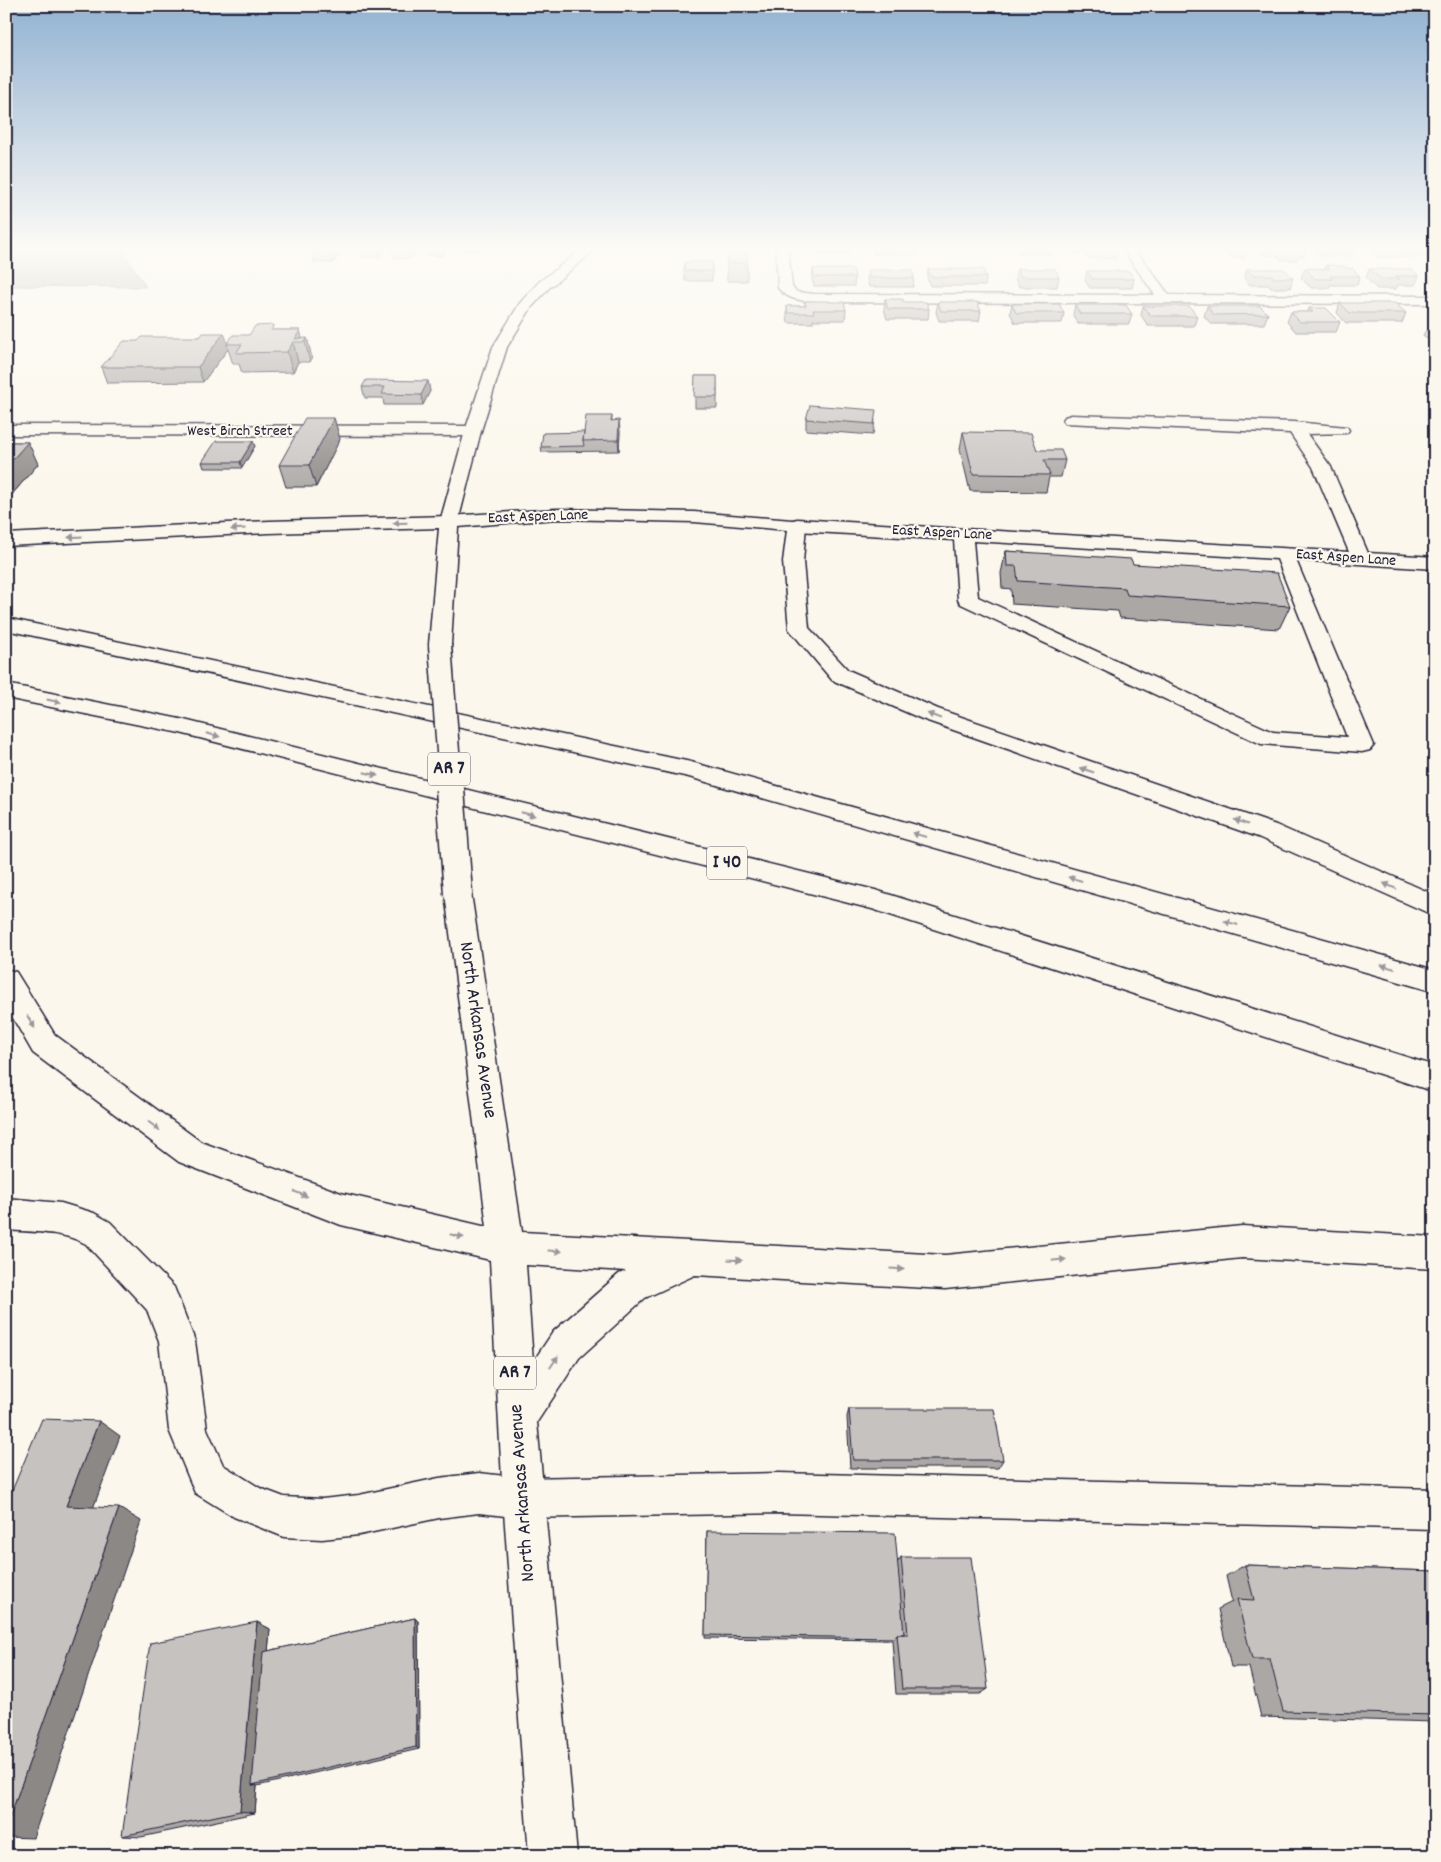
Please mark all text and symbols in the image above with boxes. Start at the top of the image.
street label: West Birch Street [187,420,293,443]
street label: East Aspen Lane [487,504,589,530]
one-way arrow [392,519,408,527]
street label: East Aspen Lane [891,519,993,547]
one-way arrow [230,525,246,533]
one-way arrow [67,533,83,541]
street label: East Aspen Lane [1295,543,1397,573]
one-way arrow [46,697,62,705]
one-way arrow [927,711,941,719]
one-way arrow [205,731,220,739]
road number: AR 7 [428,752,470,786]
one-way arrow [1080,766,1095,773]
one-way arrow [363,770,378,778]
one-way arrow [521,810,536,818]
one-way arrow [1233,818,1248,826]
one-way arrow [911,830,926,838]
road number: I 40 [707,846,747,880]
one-way arrow [1068,875,1083,883]
one-way arrow [1383,882,1397,890]
one-way arrow [1224,919,1239,927]
street label: North Arkansas Avenue [451,940,503,1120]
one-way arrow [1380,963,1395,971]
one-way arrow [27,1016,36,1029]
one-way arrow [147,1121,161,1131]
one-way arrow [293,1191,308,1198]
one-way arrow [450,1232,465,1240]
one-way arrow [548,1247,564,1255]
one-way arrow [1052,1256,1068,1264]
one-way arrow [727,1257,743,1265]
one-way arrow [890,1266,906,1274]
road number: AR 7 [494,1356,536,1390]
one-way arrow [549,1356,559,1369]
street label: North Arkansas Avenue [503,1403,543,1583]

